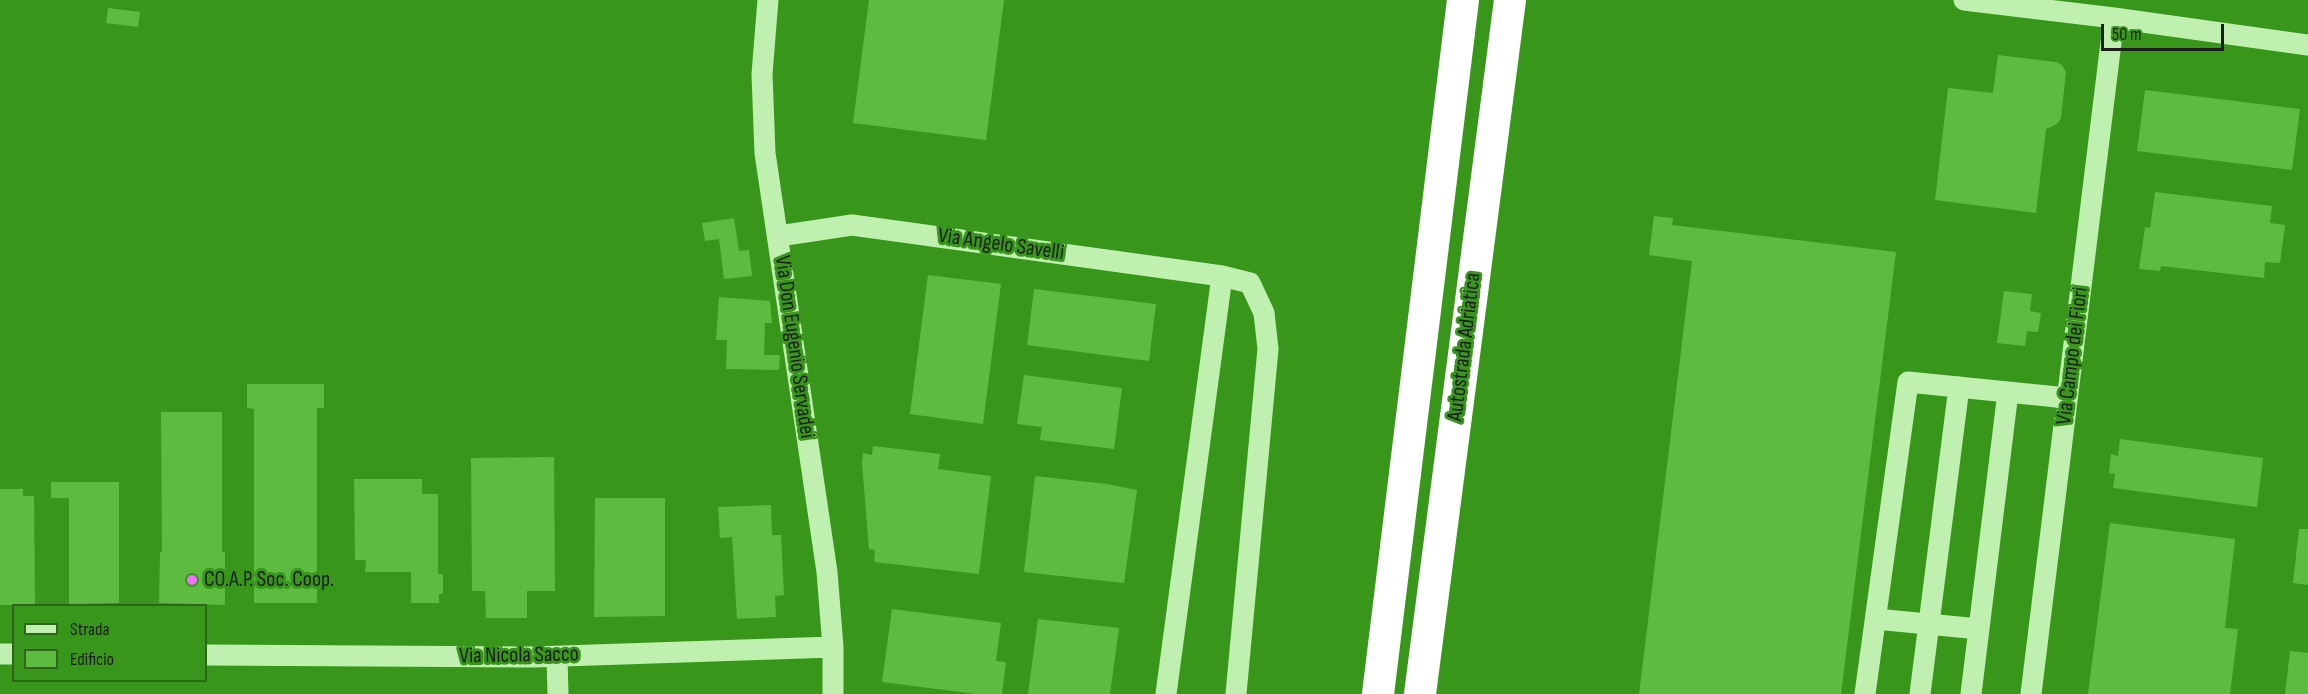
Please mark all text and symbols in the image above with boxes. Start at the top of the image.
scale bar [2104,12,2227,50]
text: 50 m [2112,24,2142,45]
street label: Via Angelo Savelli [936,223,1066,267]
street label: Via Don Eugenio Servadei [768,254,820,440]
street label: Autostrada Adriatica [1443,271,1487,423]
street label: Via Campo dei Fiori [2051,286,2095,426]
place label: CO.A.P. Soc. Coop. [204,567,334,593]
marker: CO.A.P. Soc. Coop. [185,573,199,587]
legend [12,604,207,682]
text: Strada [70,619,109,640]
street label: Via Nicola Sacco [459,642,579,670]
text: Edificio [70,649,114,670]

